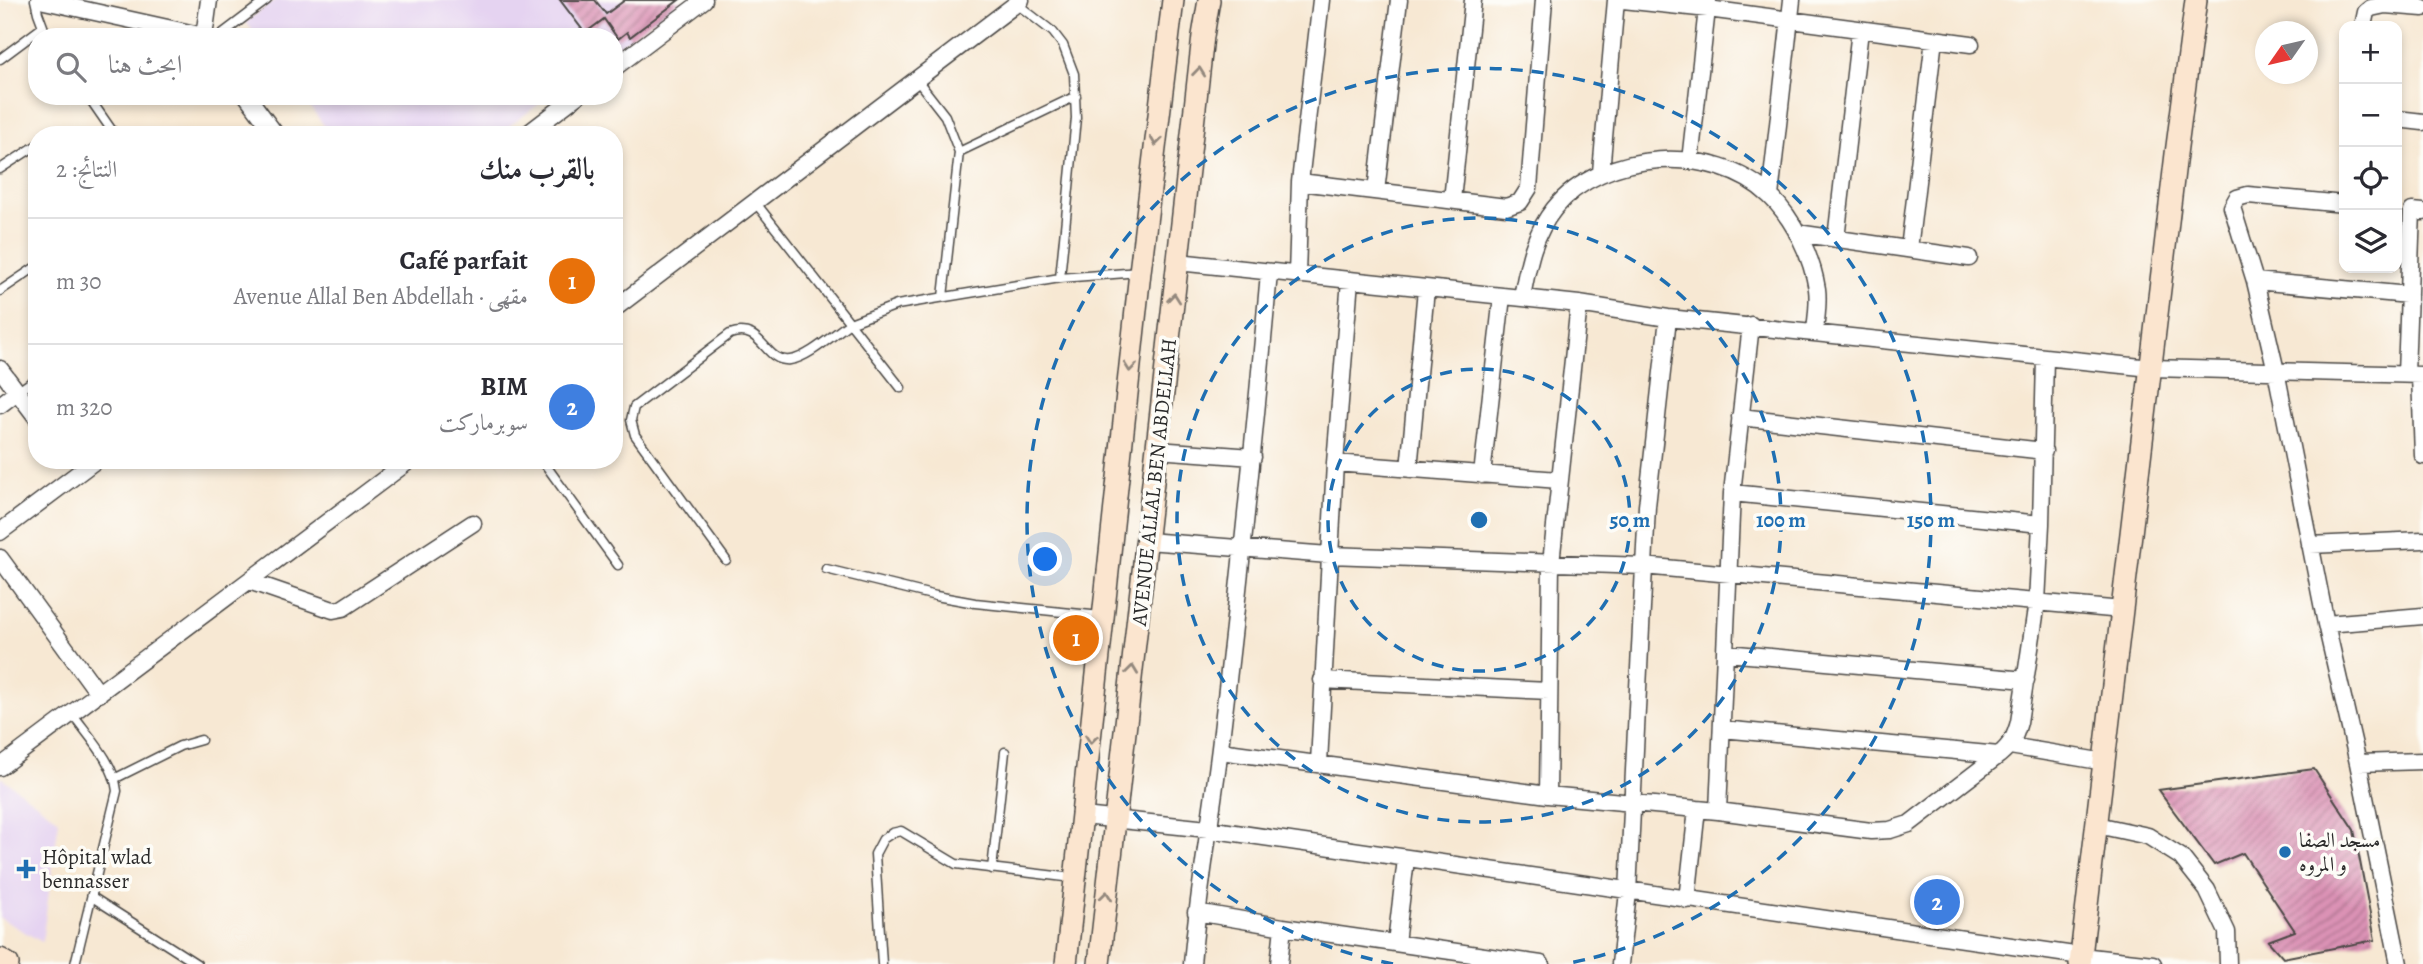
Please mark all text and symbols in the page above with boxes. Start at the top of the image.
north arrow [2255,21,2318,84]
map controls [2339,21,2402,273]
button: + [2339,21,2402,84]
search box [28,28,623,105]
text: ابحث هنا [108,47,183,82]
icon: search [52,48,90,86]
one-way arrow [1191,66,1206,78]
button: − [2339,84,2402,147]
one-way arrow [1148,135,1163,147]
button: locate [2339,147,2402,210]
text: بالقرب منك [479,149,595,189]
text: النتائج: 2 [56,154,117,185]
button: layers [2339,210,2402,273]
text: Café parfait [400,243,528,278]
text: 30 m [56,266,102,297]
text: 1 [568,266,576,297]
text: مقهى · Avenue Allal Ben Abdellah [234,281,528,312]
one-way arrow [1167,292,1182,304]
street label: AVENUE ALLAL BEN ABDELLAH [1125,337,1183,628]
one-way arrow [1123,361,1138,373]
text: BIM [480,369,528,404]
text: 320 m [56,392,112,423]
text: 2 [566,392,578,423]
text: سوبرماركت [439,407,528,438]
text: 50 m [1610,506,1651,534]
text: 100 m [1756,506,1806,534]
text: 150 m [1907,506,1956,534]
centre of rings [1467,508,1491,532]
your location [1028,542,1062,576]
pin: 1 [1053,612,1099,664]
one-way arrow [1125,664,1140,676]
one-way arrow [1084,734,1099,745]
place label: مسجد الصفا و المروه [2299,826,2381,878]
place label: Hôpital wlad bennasser [42,843,153,895]
marker: مسجد الصفا و المروه [2277,844,2293,860]
marker: Hôpital wlad bennasser [16,859,36,879]
pin: 2 [1914,876,1960,928]
one-way arrow [1099,890,1114,902]

